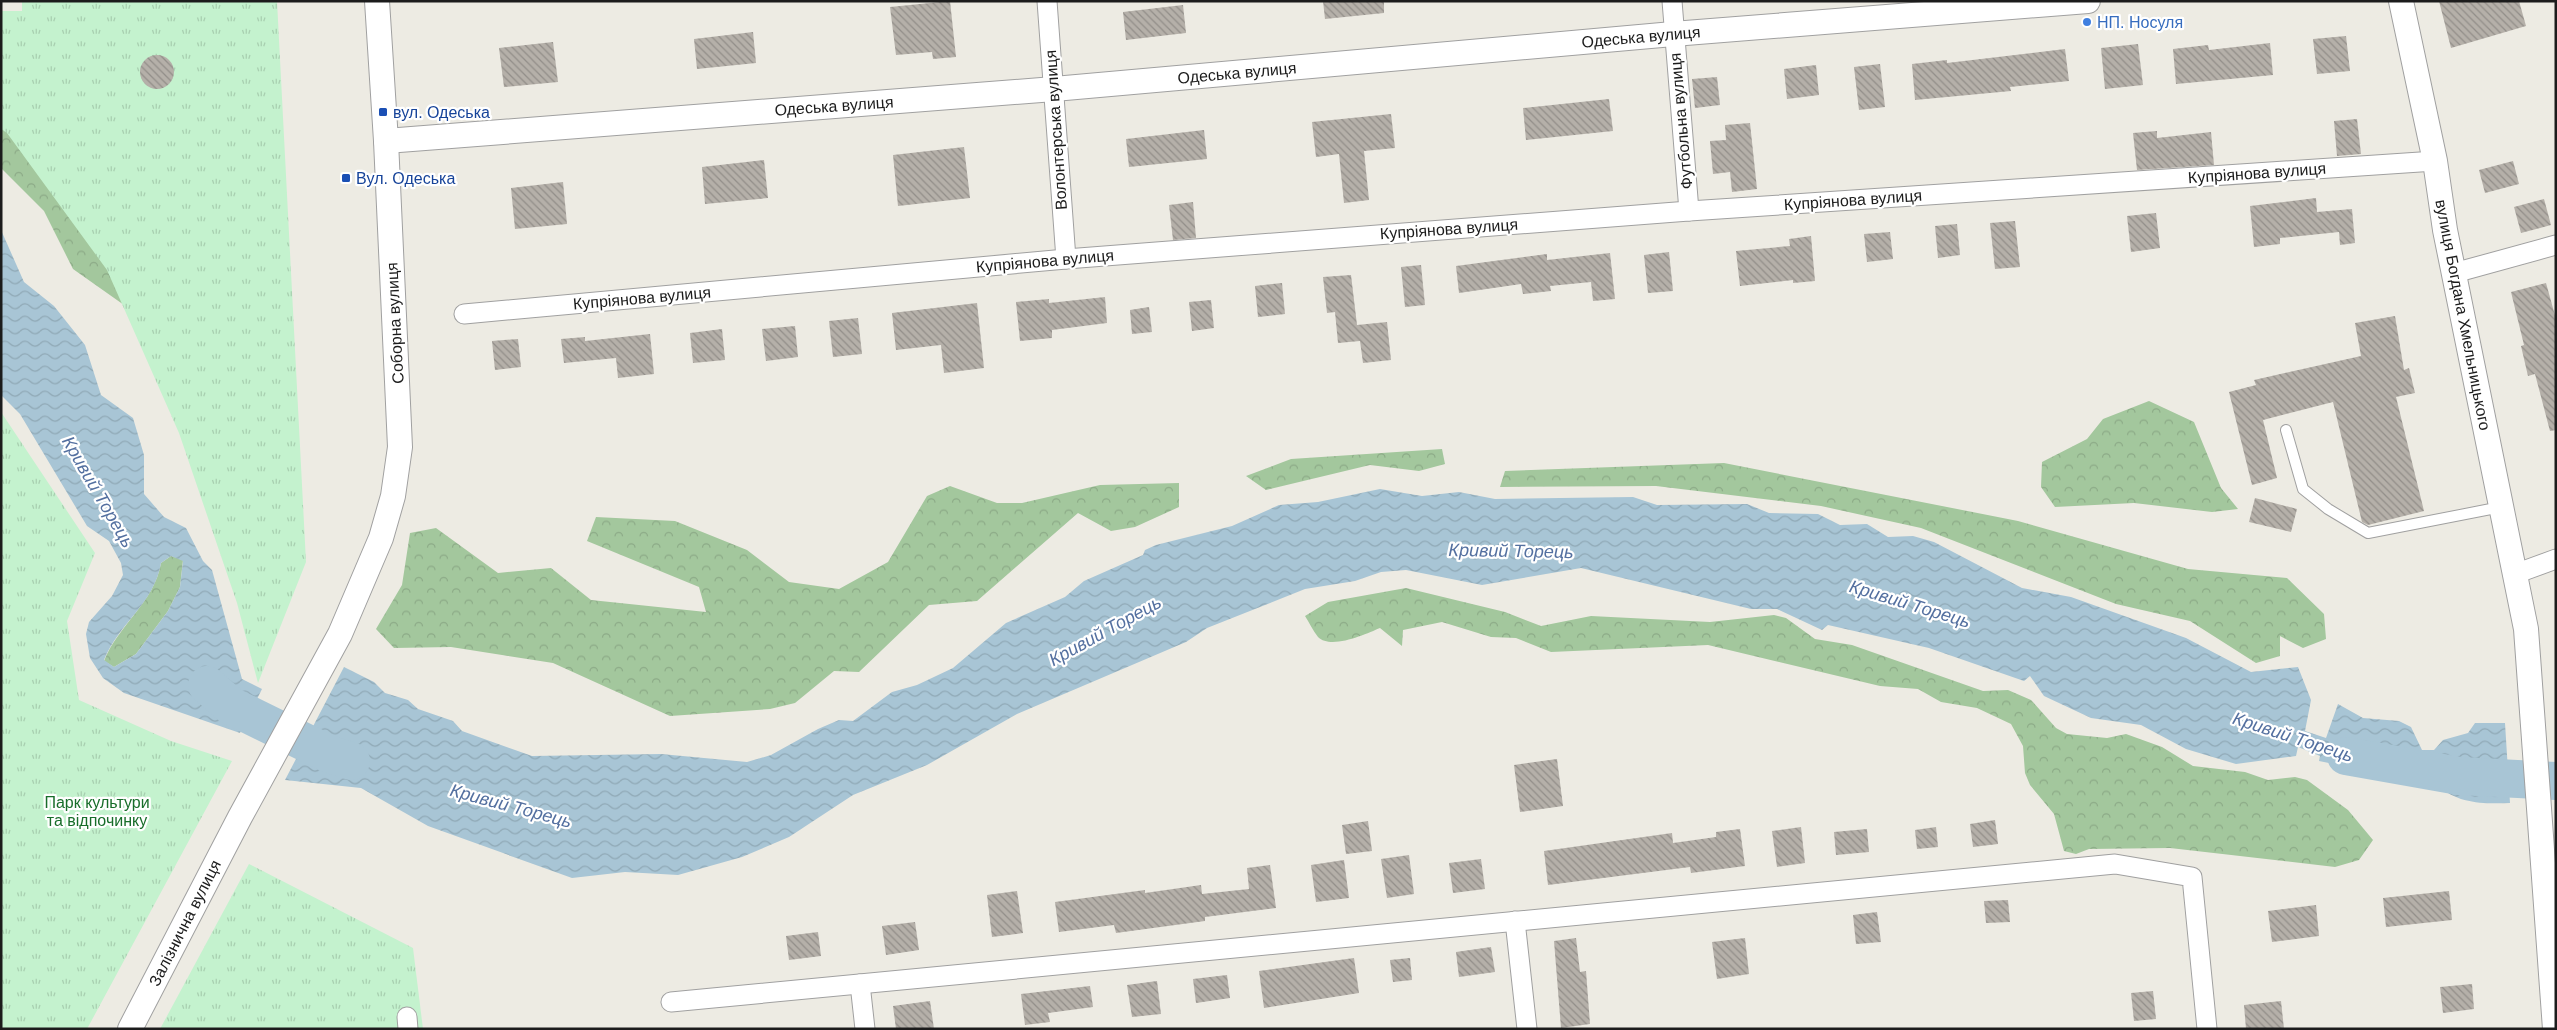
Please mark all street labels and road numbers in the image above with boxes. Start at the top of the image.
street label: Одеська вулиця [1581,23,1701,51]
street label: Волонтерська вулиця [1042,49,1070,211]
street label: Футбольна вулиця [1667,52,1695,190]
street label: Одеська вулиця [1177,59,1297,87]
street label: Одеська вулиця [774,93,894,119]
street label: Купріянова вулиця [2187,160,2327,186]
street label: Купріянова вулиця [1783,187,1923,213]
street label: вулиця Богдана Хмельницького [2432,198,2494,432]
street label: Купріянова вулиця [1379,216,1519,242]
street label: Купріянова вулиця [975,247,1115,275]
street label: Соборна вулиця [383,262,407,384]
street label: Купріянова вулиця [572,284,712,312]
street label: Залізнична вулиця [146,857,224,989]

